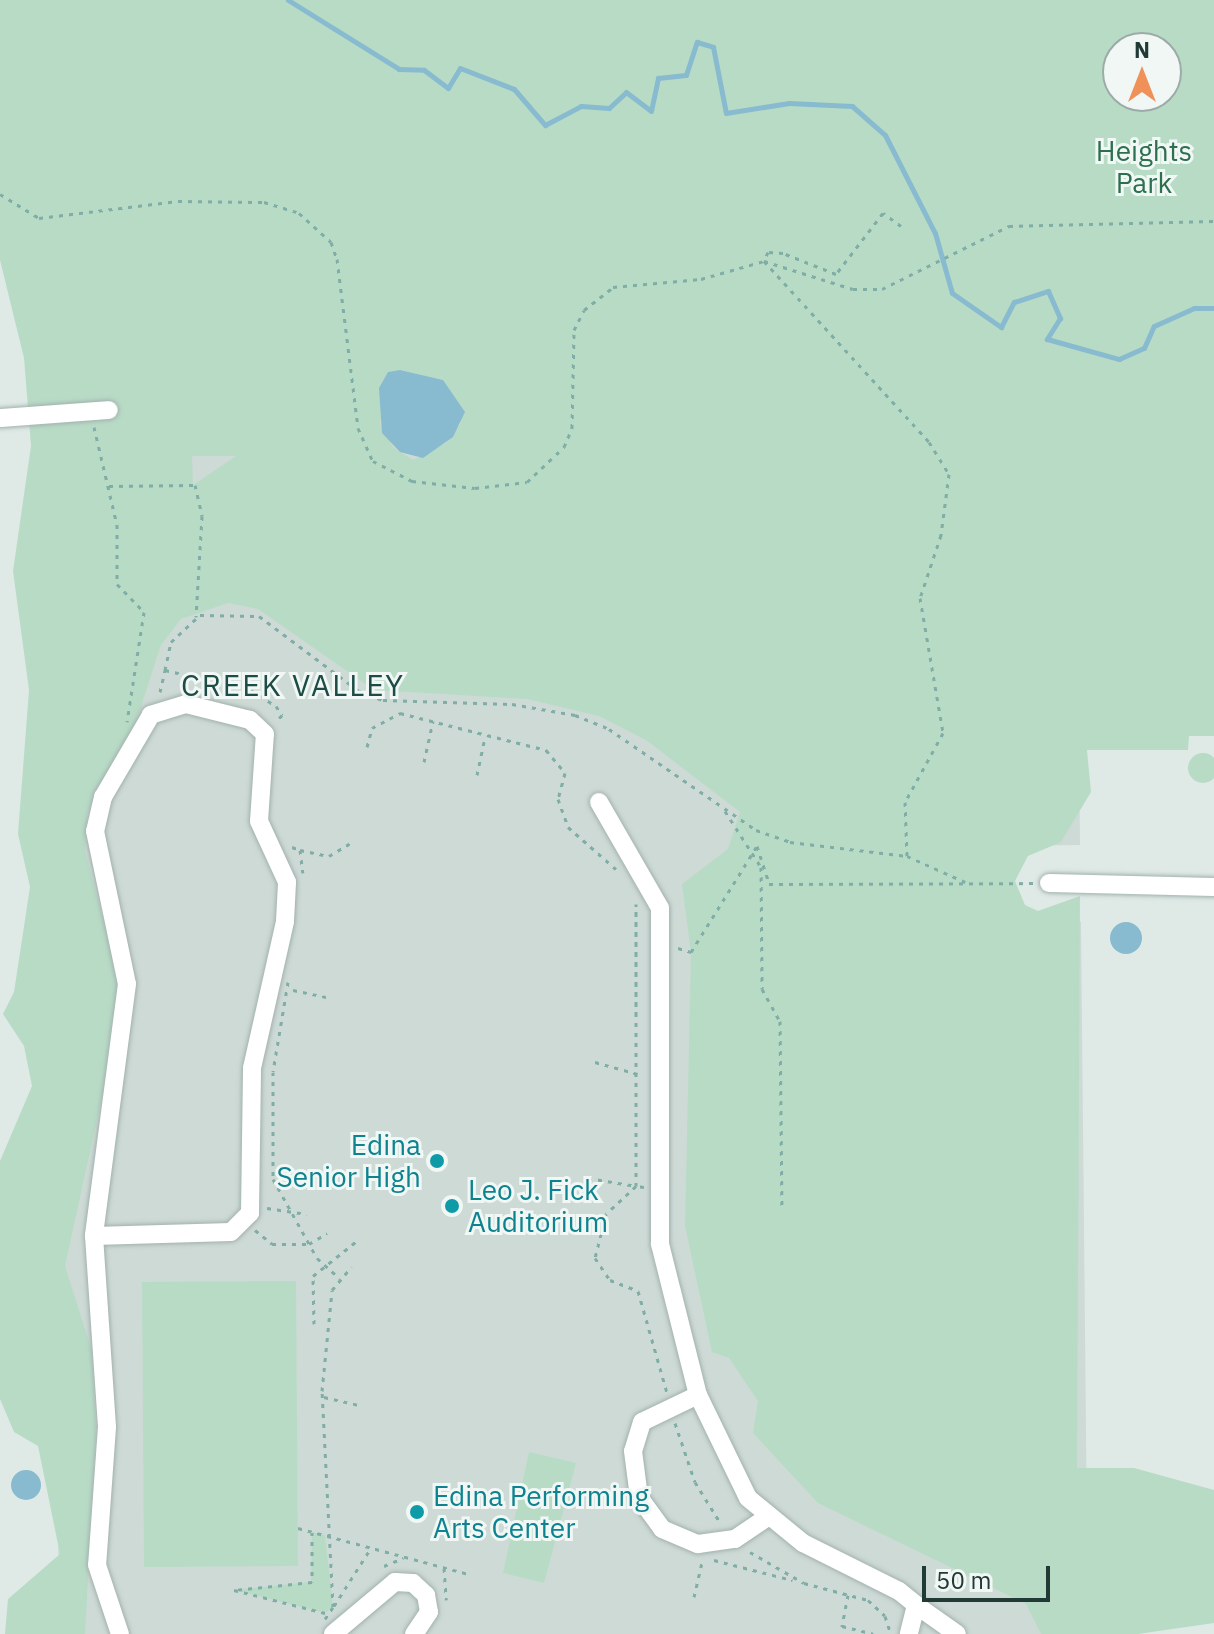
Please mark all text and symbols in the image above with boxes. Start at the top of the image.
north arrow [1102,32,1182,112]
text: N [1134,35,1150,64]
park label: Heights Park [1096,134,1192,200]
district label: CREEK VALLEY [181,667,405,703]
place label: Edina Senior High [276,1128,421,1194]
marker: Edina Senior High [428,1152,446,1170]
place label: Leo J. Fick Auditorium [468,1173,608,1239]
marker: Leo J. Fick Auditorium [443,1197,461,1215]
place label: Edina Performing Arts Center [433,1479,649,1545]
marker: Edina Performing Arts Center [408,1503,426,1521]
scale bar [926,1550,1054,1600]
text: 50 m [936,1564,991,1596]

